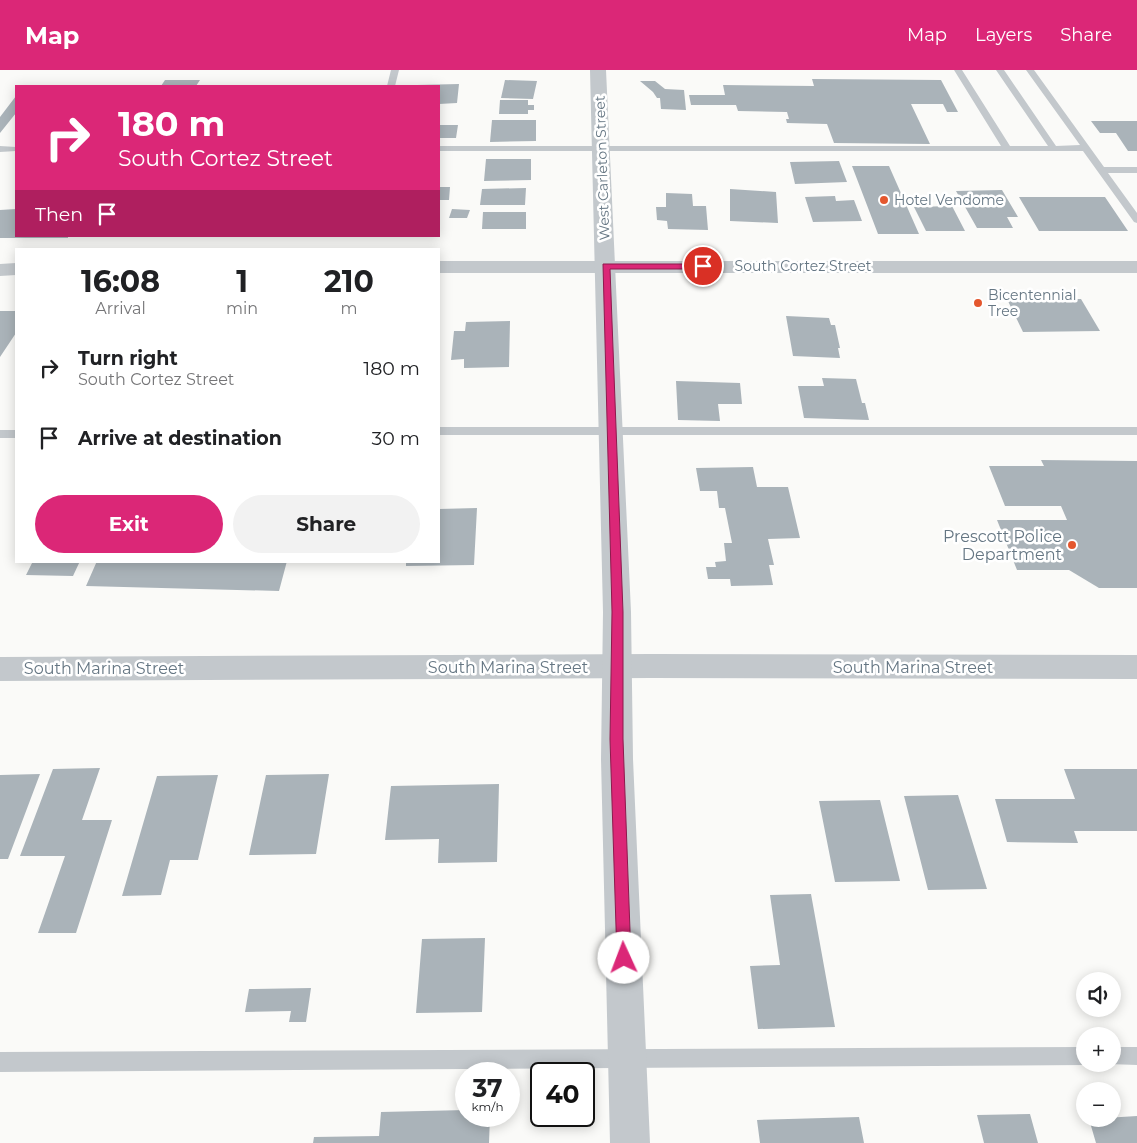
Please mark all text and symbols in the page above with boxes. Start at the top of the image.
text: Map [25,21,79,50]
text: Map [907,24,947,46]
text: Layers [975,24,1032,46]
text: Share [1060,24,1112,46]
street label: West Carleton Street [590,95,614,241]
text: 180 m [118,102,225,145]
icon: right [35,105,100,170]
text: South Cortez Street [118,145,333,172]
place label: Hotel Vendome [894,191,1004,209]
marker: Hotel Vendome [878,194,890,206]
icon: arrive [93,200,121,228]
text: Then [35,203,83,226]
pin [682,245,724,287]
icon: arrive [689,252,717,280]
street label: South Cortez Street [735,257,872,275]
text: 16:08 [81,263,160,300]
text: 1 [236,263,248,300]
text: 210 [324,263,374,300]
place label: Bicentennial Tree [988,286,1077,320]
marker: Bicentennial Tree [972,297,984,309]
text: Arrival [95,299,146,318]
text: min [226,299,258,318]
text: m [341,299,358,318]
text: Turn right [78,347,178,370]
icon: right [35,354,63,382]
text: 180 m [363,357,420,380]
text: South Cortez Street [78,370,234,389]
icon: arrive [35,424,63,452]
text: Arrive at destination [78,427,282,450]
text: 30 m [372,427,420,450]
button: Exit [35,495,223,553]
button: Share [233,495,420,553]
place label: Prescott Police Department [943,527,1063,564]
marker: Prescott Police Department [1066,539,1078,551]
street label: South Marina Street [428,658,589,677]
street label: South Marina Street [833,658,994,677]
street label: South Marina Street [24,659,185,678]
position arrow [597,931,649,983]
map controls [1076,972,1121,1127]
button: sound [1076,972,1121,1017]
button: + [1076,1027,1121,1072]
speed limit sign: 40 [530,1062,595,1127]
text: 37 [472,1073,503,1103]
button: − [1076,1082,1121,1127]
text: km/h [471,1099,504,1114]

